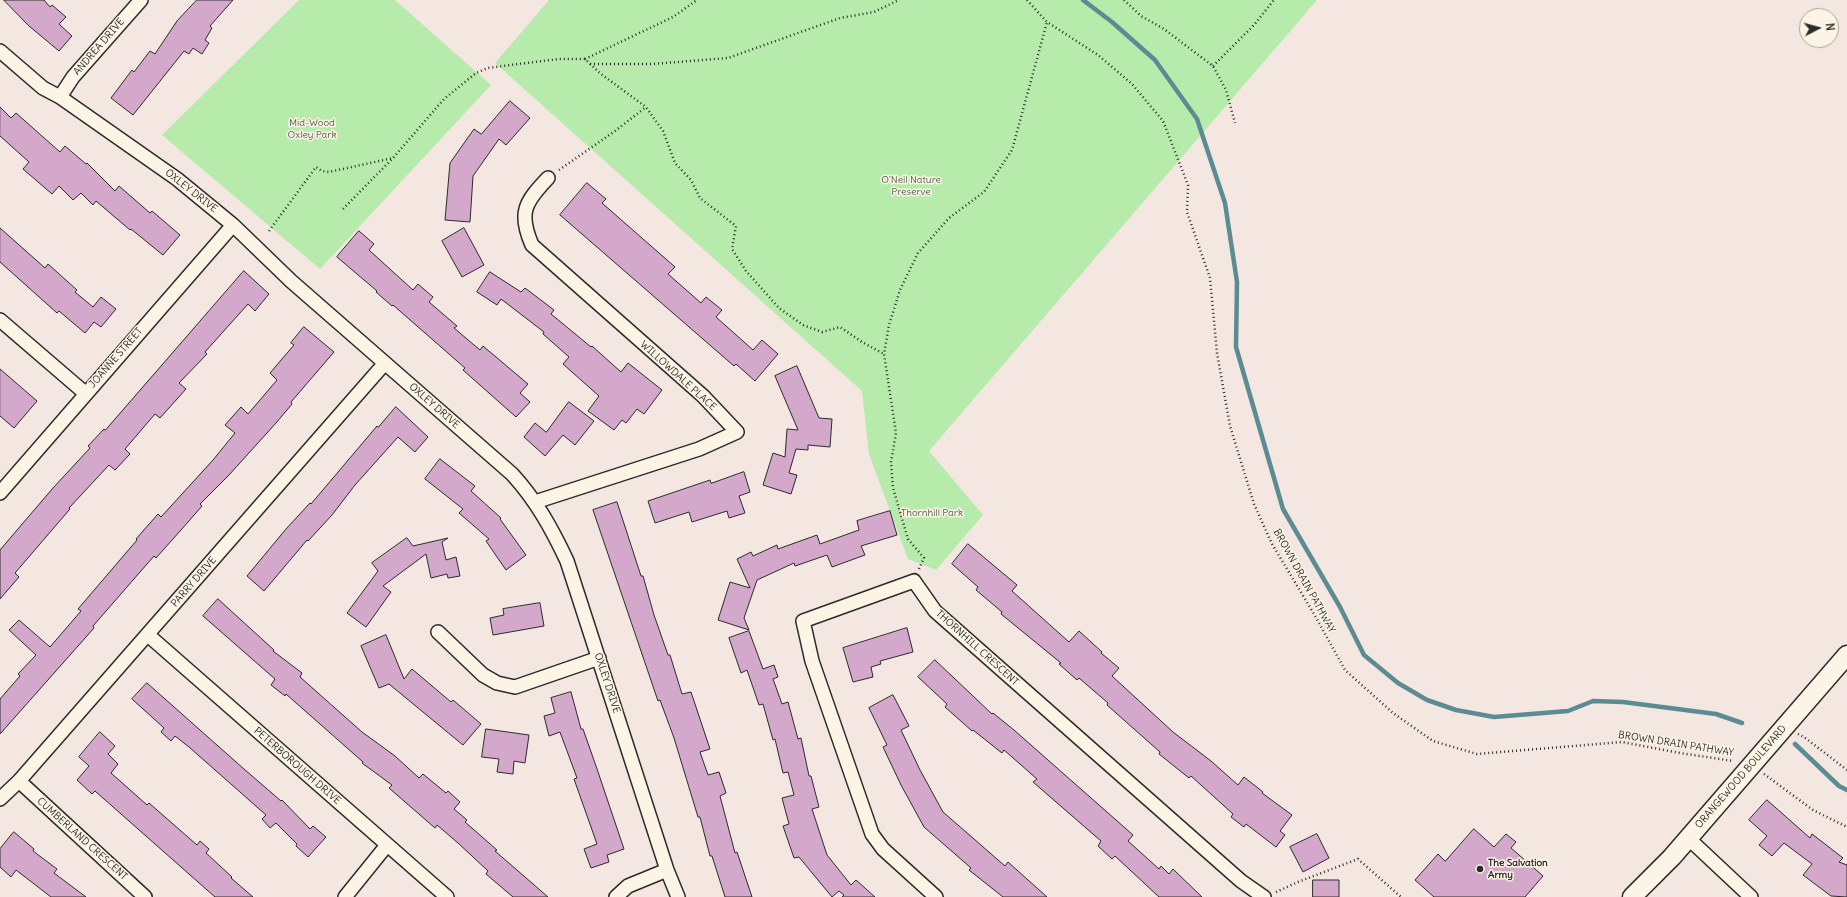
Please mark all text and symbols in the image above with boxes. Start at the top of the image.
north arrow [1799,8,1839,48]
street label: ANDREA DRIVE [71,16,127,78]
text: N [1823,22,1837,31]
park label: Mid-Wood Oxley Park [287,117,337,140]
street label: OXLEY DRIVE [163,167,219,215]
park label: O'Neil Nature Preserve [881,174,941,198]
street label: JOANNE STREET [87,326,145,390]
street label: WILLOWDALE PLACE [638,339,718,413]
street label: OXLEY DRIVE [406,381,462,431]
park label: Thornhill Park [901,507,963,519]
street label: BROWN DRAIN PATHWAY [1270,527,1338,635]
street label: PARRY DRIVE [169,554,219,610]
street label: THORNHILL CRESCENT [933,608,1021,688]
street label: OXLEY DRIVE [592,651,622,715]
street label: ORANGEWOOD BOULEVARD [1693,723,1789,831]
street label: PETERBOROUGH DRIVE [251,725,343,807]
street label: BROWN DRAIN PATHWAY [1617,729,1735,759]
street label: CUMBERLAND CRESCENT [34,795,130,883]
place label: The Salvation Army [1488,857,1548,880]
marker: The Salvation Army [1475,864,1485,874]

